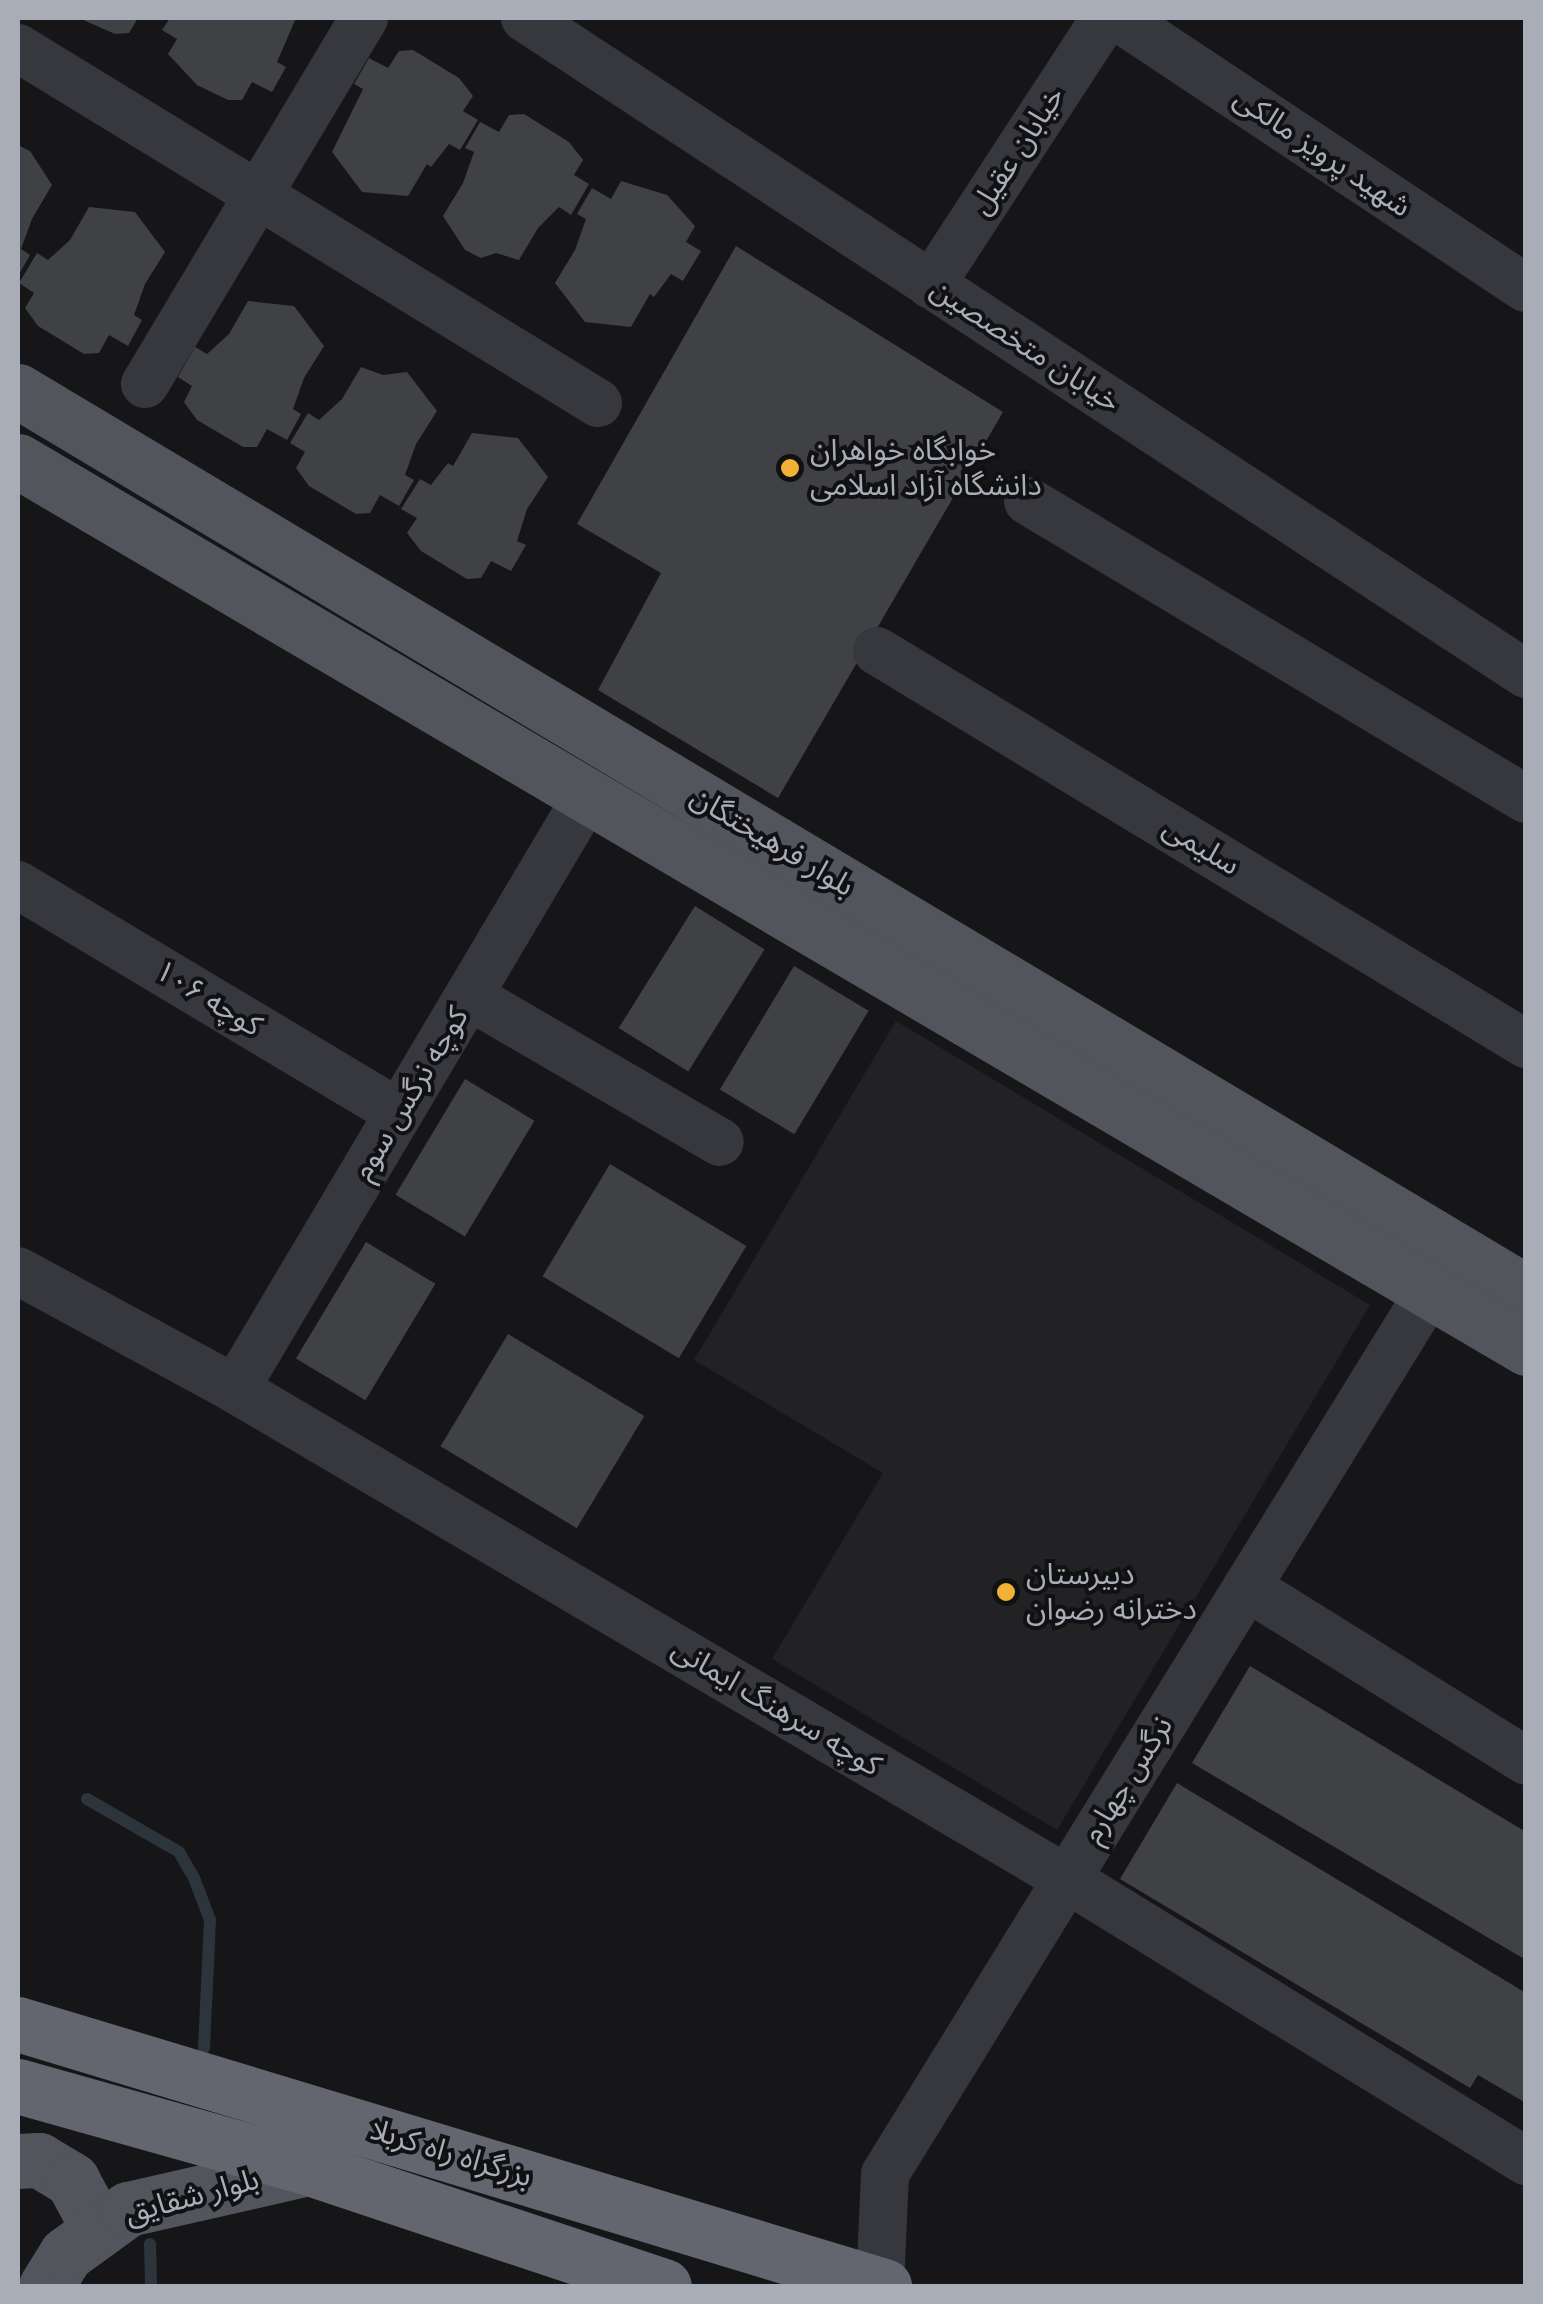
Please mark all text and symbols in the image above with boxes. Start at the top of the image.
street label: خیابان عقیل [963,80,1073,222]
street label: شهید پرویز مالکی [1227,80,1417,226]
street label: خیابان متخصصین [923,271,1127,421]
place label: خوابگاه خواهران دانشگاه آزاد اسلامی [810,433,1042,504]
marker: خوابگاه خواهران دانشگاه آزاد اسلامی [779,457,801,479]
street label: بلوار فرهیختگان [684,779,860,905]
street label: سلیمی [1156,810,1246,884]
street label: کوچه ۱۰۶ [148,953,268,1045]
street label: کوچه نرگس سوم [345,1001,477,1187]
place label: دبیرستان دخترانه رضوان [1026,1557,1197,1628]
marker: دبیرستان دخترانه رضوان [995,1581,1017,1603]
street label: کوچه سرهنگ ایمانی [665,1631,887,1785]
street label: نرگس چهارم [1075,1710,1181,1850]
street label: بزرگراه راه کربلا [366,2112,536,2196]
street label: بلوار شقایق [121,2162,263,2232]

